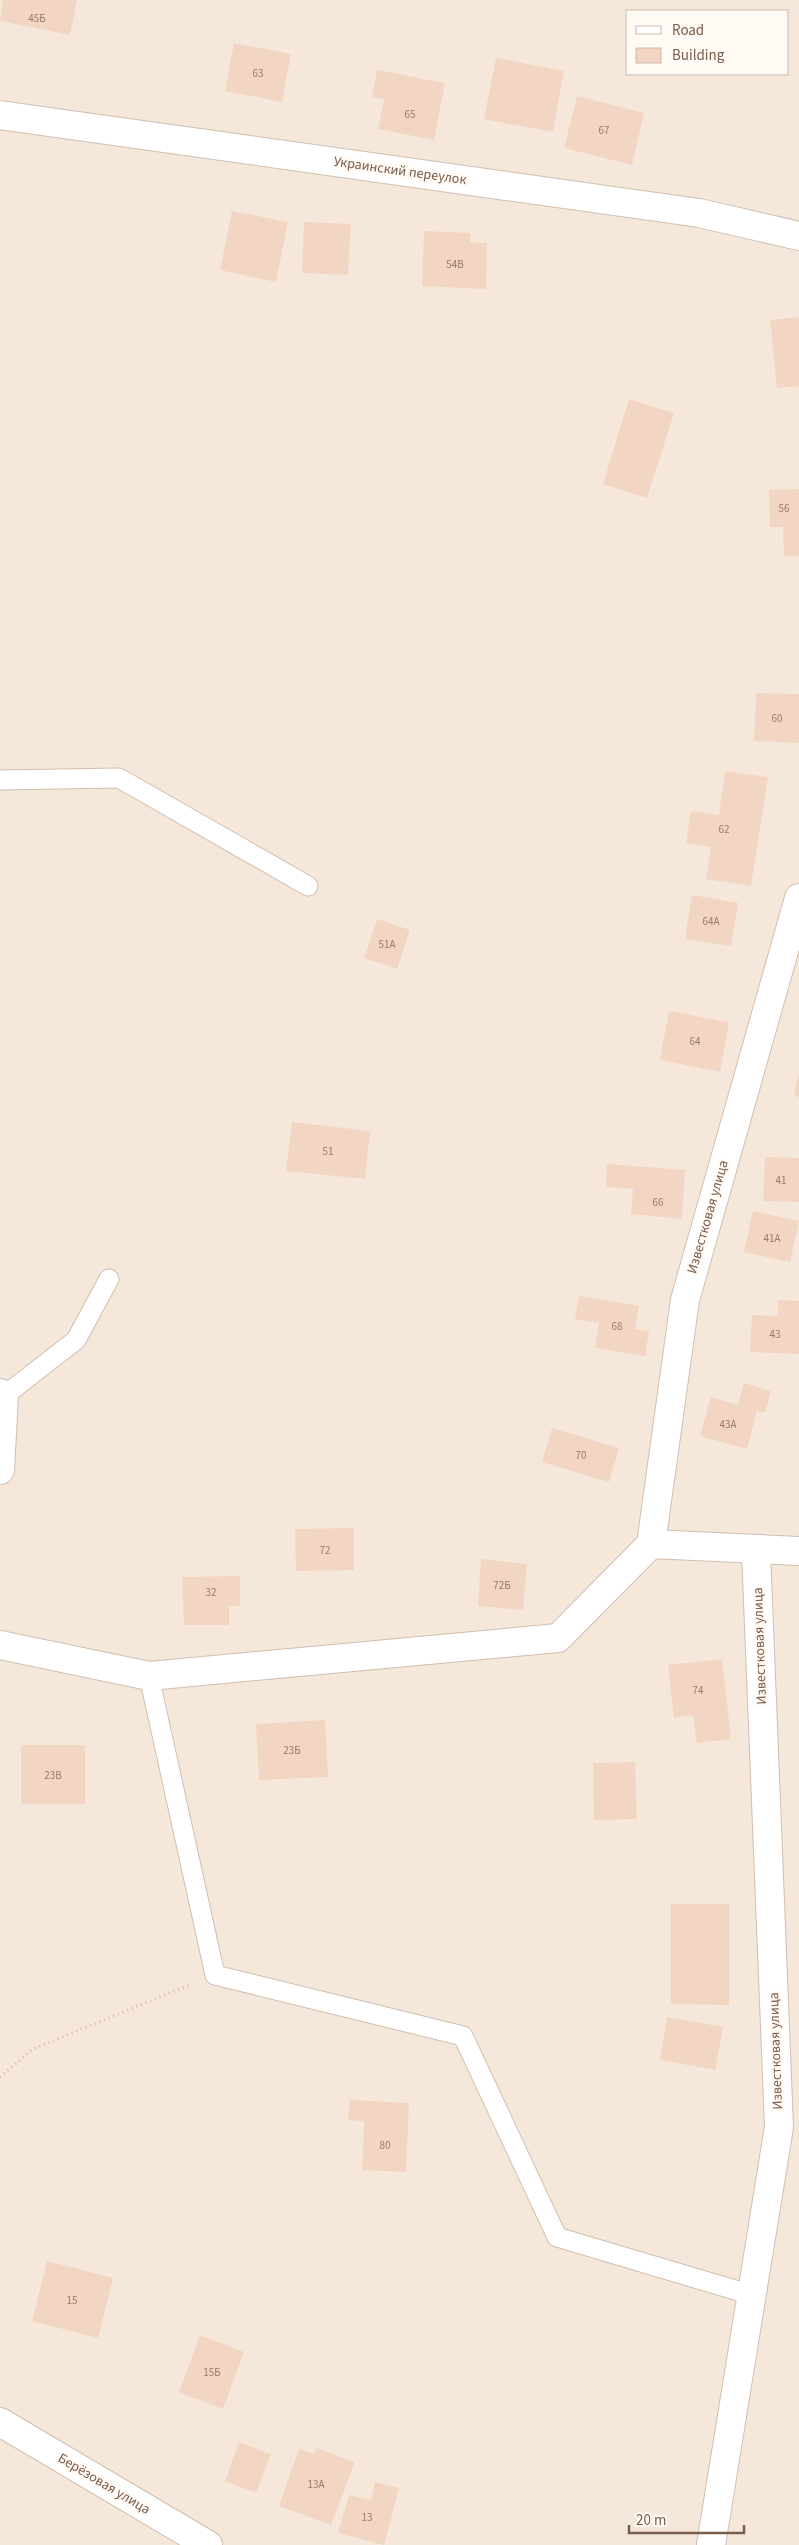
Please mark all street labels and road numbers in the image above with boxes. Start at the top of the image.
street label: Украинский переулок [332,152,468,190]
street label: Известковая улица [682,1158,734,1276]
street label: Известковая улица [748,1587,772,1705]
street label: Известковая улица [764,1992,788,2110]
street label: Берёзовая улица [54,2448,154,2520]

